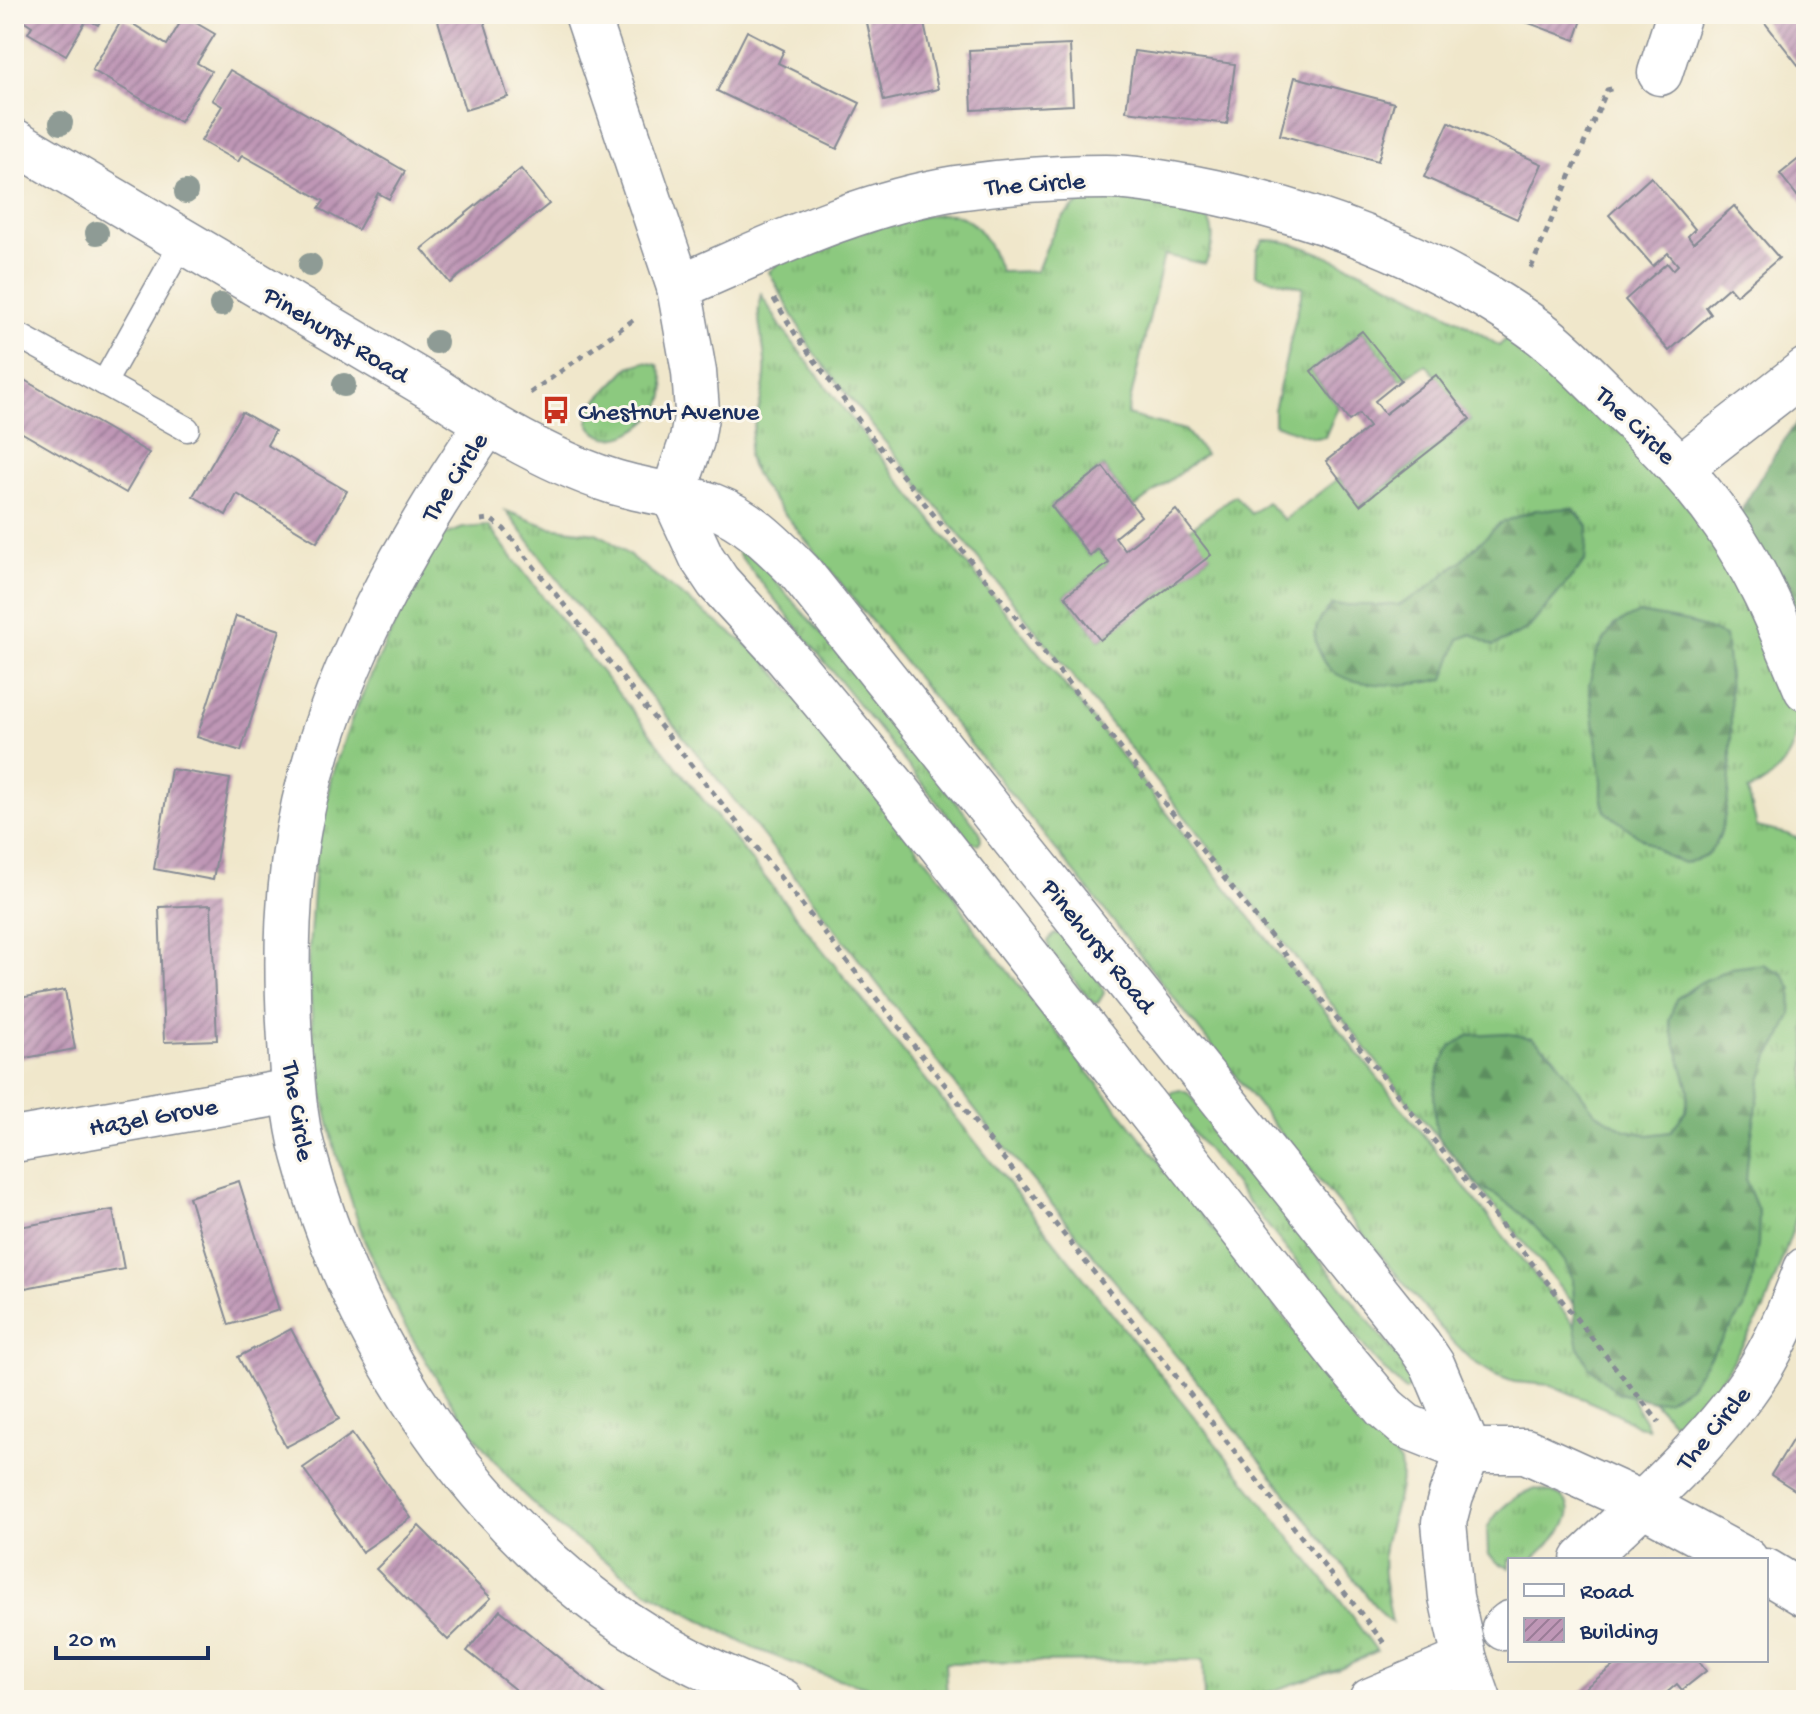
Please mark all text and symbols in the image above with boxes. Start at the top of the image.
street label: The Circle [982,167,1087,206]
street label: Pinehurst Road [255,281,415,393]
street label: The Circle [1586,380,1681,474]
bus stop icon: Chestnut Avenue [541,395,571,425]
place label: Chestnut Avenue [578,399,760,430]
street label: The Circle [415,427,497,531]
street label: Pinehurst Road [1032,873,1161,1023]
street label: The Circle [272,1058,319,1164]
street label: Hazel Grove [87,1093,221,1146]
street label: The Circle [1670,1381,1760,1480]
legend [1508,1558,1768,1662]
text: Road [1580,1579,1634,1608]
scale bar [56,1610,208,1660]
text: Building [1579,1619,1658,1648]
text: 20 m [68,1627,116,1656]

